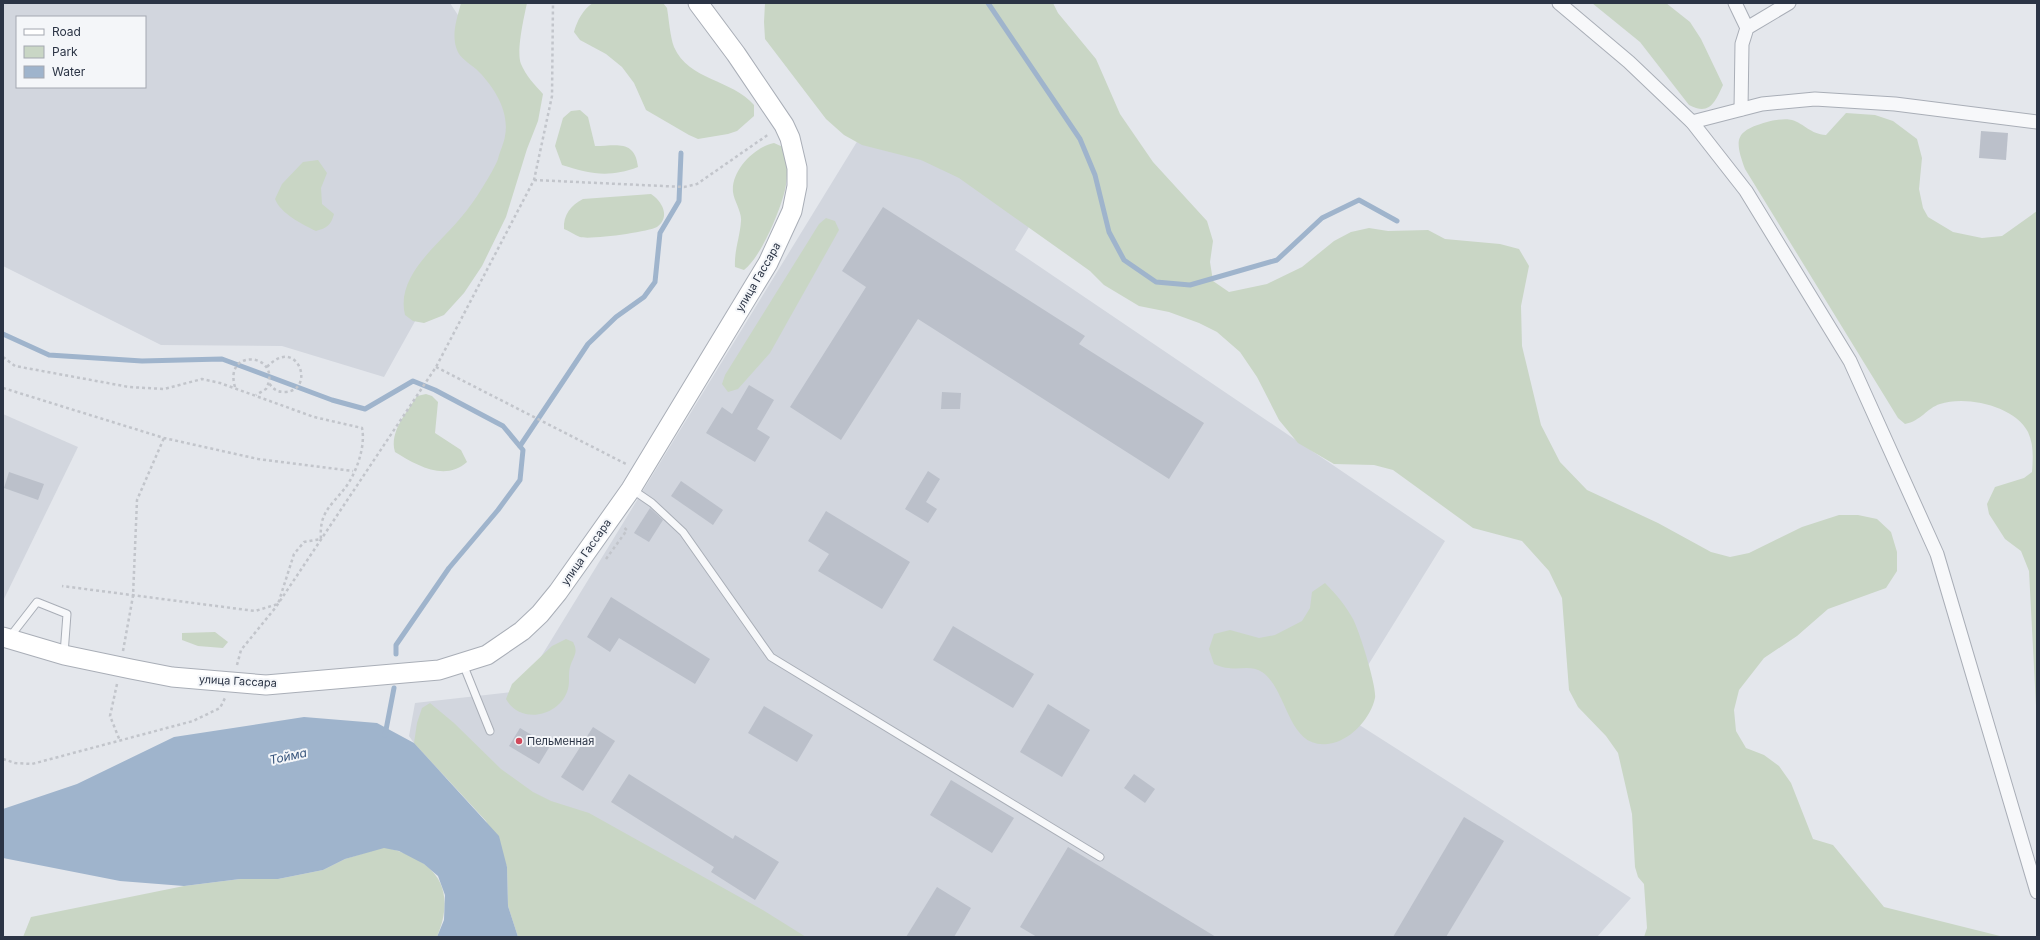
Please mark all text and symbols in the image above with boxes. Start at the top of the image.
legend [16,16,146,88]
text: Road [52,24,81,39]
text: Park [52,44,78,59]
text: Water [52,64,86,79]
street label: улица Гассара [732,240,784,314]
street label: улица Гассара [558,516,614,588]
street label: улица Гассара [199,672,277,690]
place label: Пельменная [527,734,594,748]
marker: Пельменная [514,736,524,746]
water label: Тойма [268,745,308,767]

